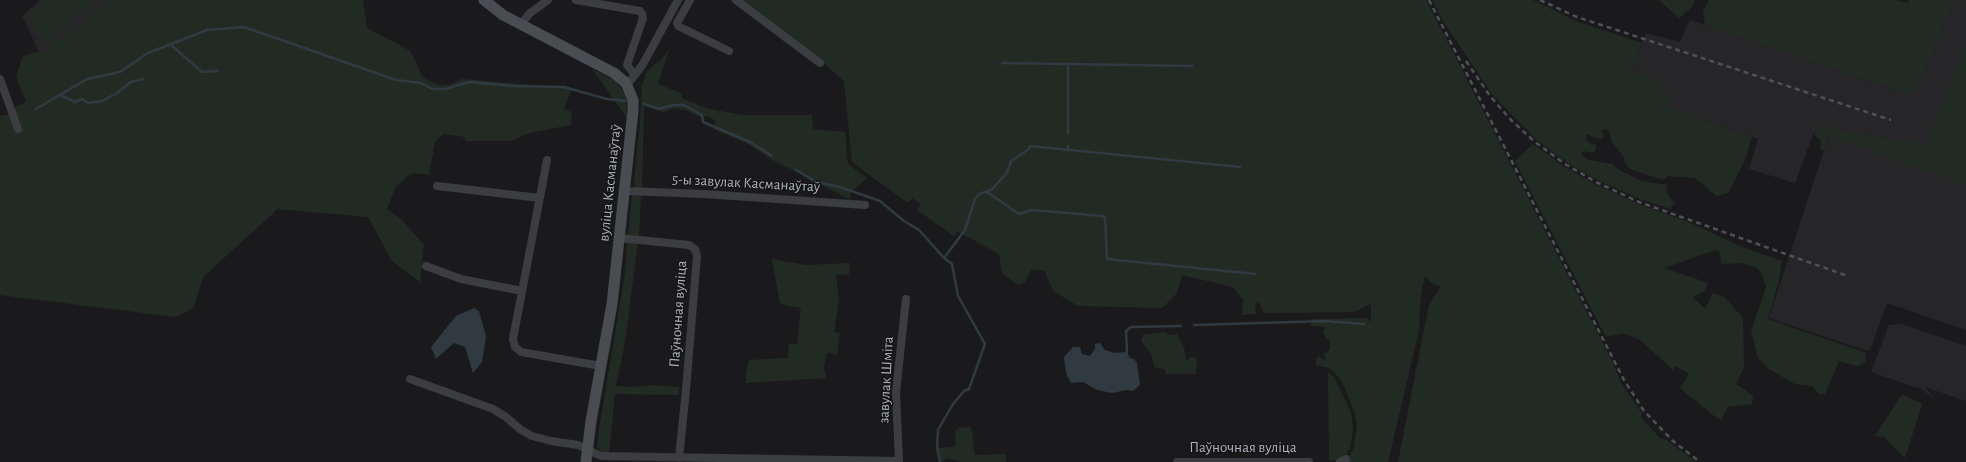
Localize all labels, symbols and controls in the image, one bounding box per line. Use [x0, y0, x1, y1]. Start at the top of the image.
street label: вуліца Касманаўтаў [595, 124, 625, 242]
street label: 5-ы завулак Касманаўтаў [672, 170, 820, 196]
street label: Паўночная вуліца [665, 260, 691, 368]
street label: завулак Шміта [875, 336, 897, 424]
street label: Паўночная вуліца [1189, 438, 1297, 456]

